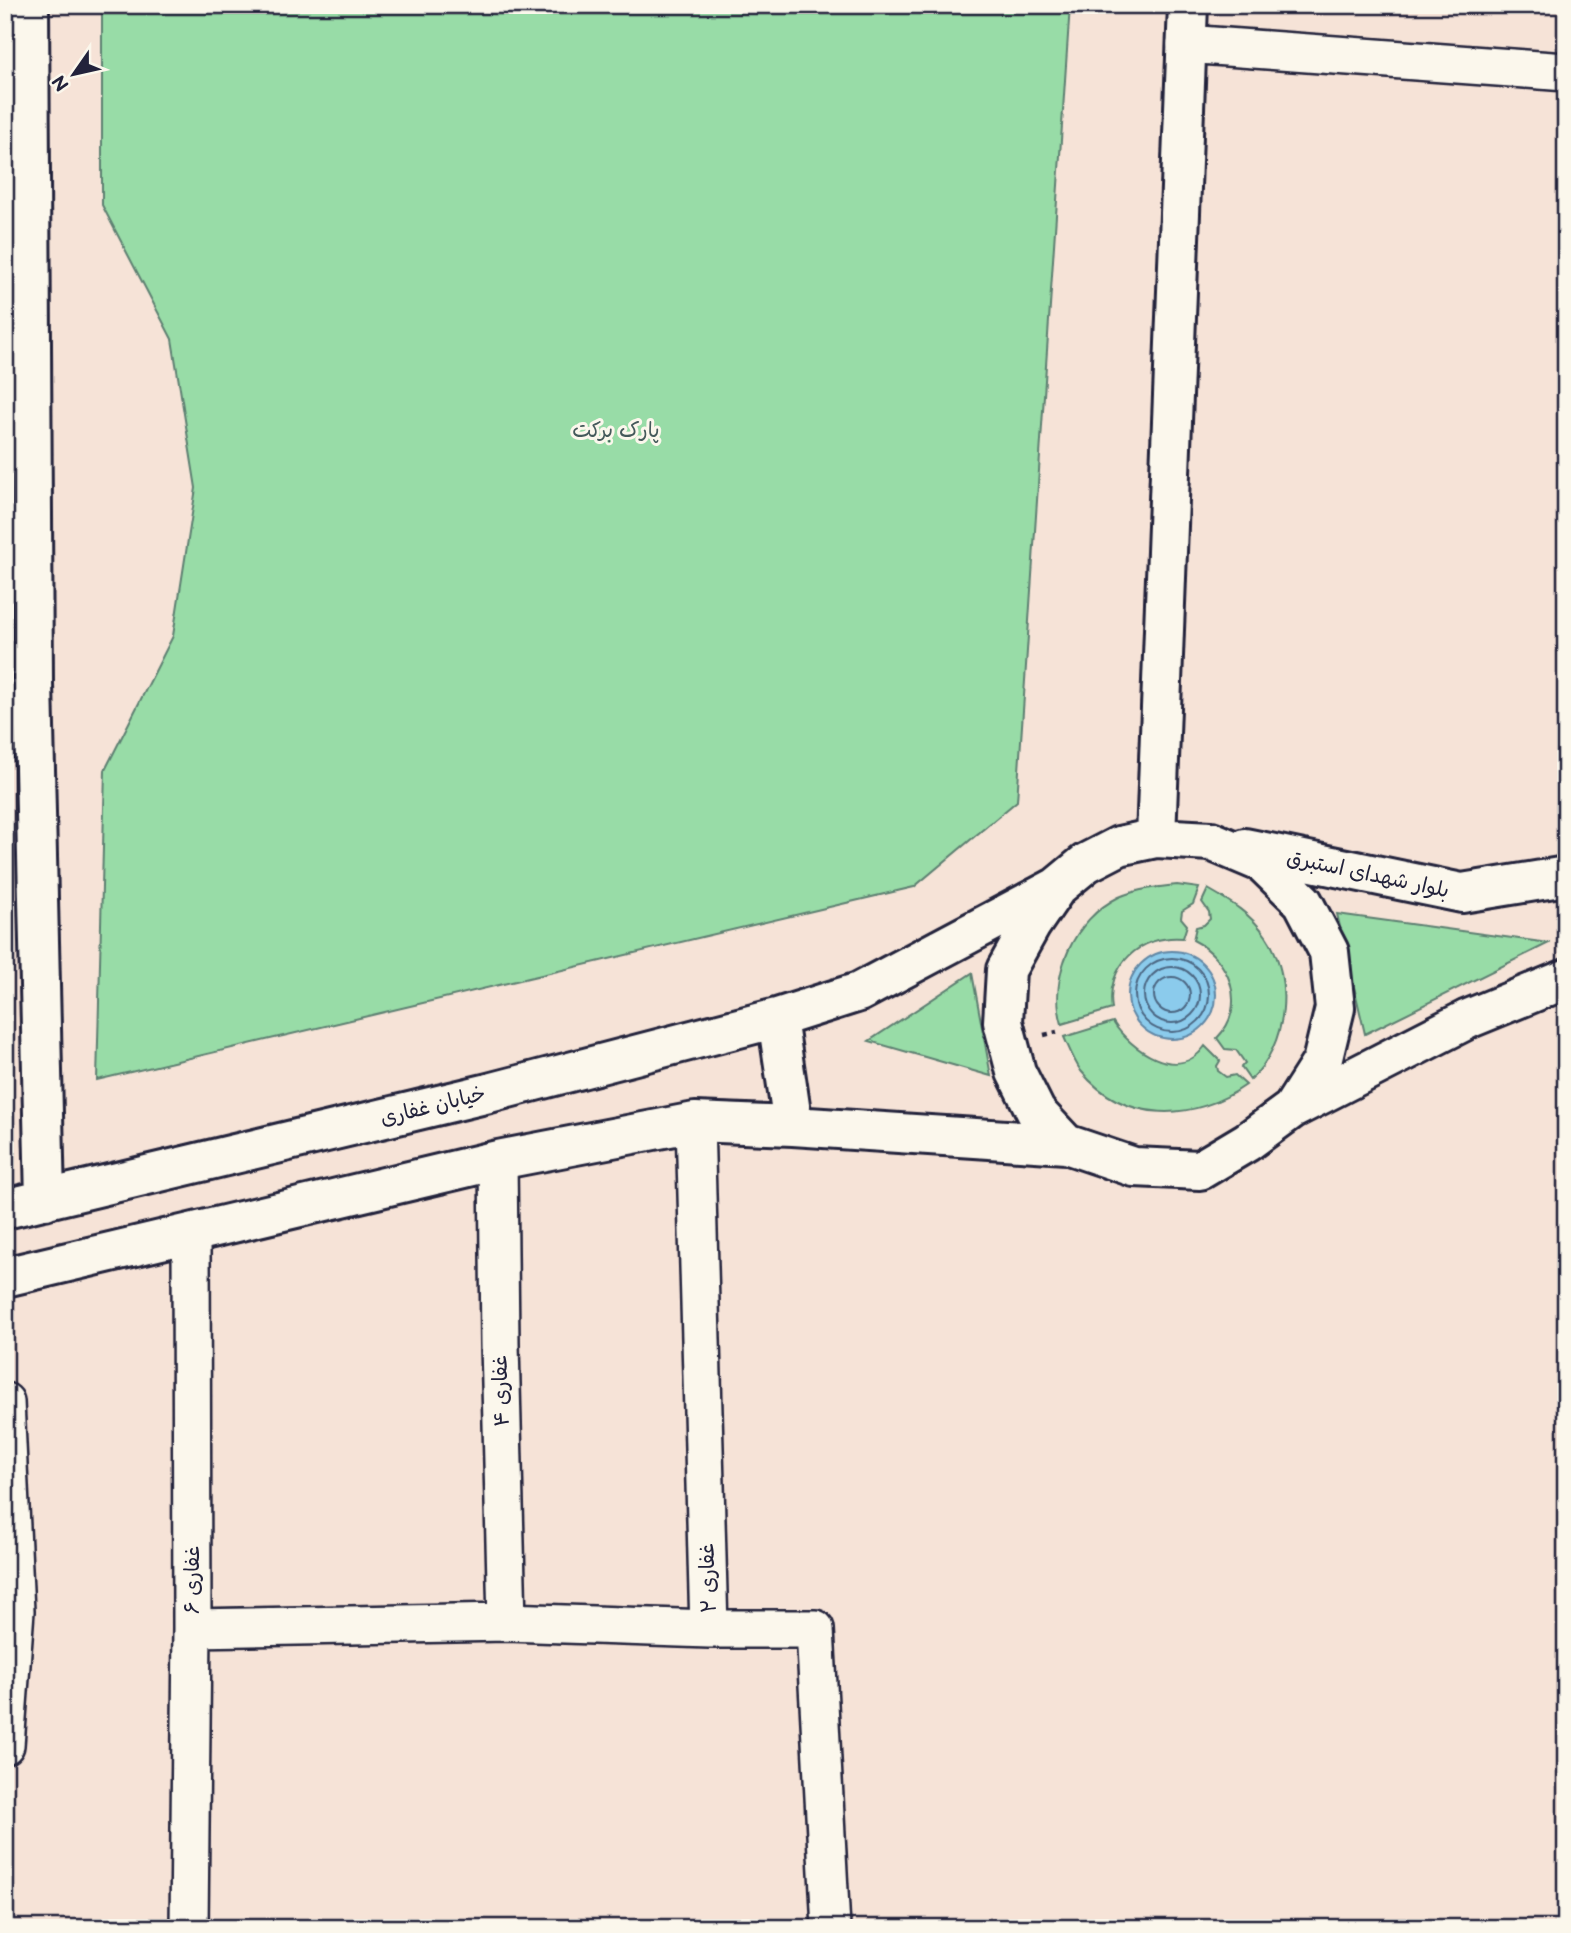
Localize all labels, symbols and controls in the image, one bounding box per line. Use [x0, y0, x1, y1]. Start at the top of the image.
north arrow [38, 38, 108, 108]
text: N [48, 70, 75, 95]
park label: پارک برکت [572, 418, 660, 443]
street label: بلوار شهدای استبرق [1285, 845, 1451, 903]
street label: خیابان غفاری [378, 1081, 488, 1131]
street label: غفاری ۴ [487, 1355, 515, 1427]
street label: غفاری ۲ [694, 1543, 722, 1613]
street label: غفاری ۶ [180, 1546, 205, 1614]

